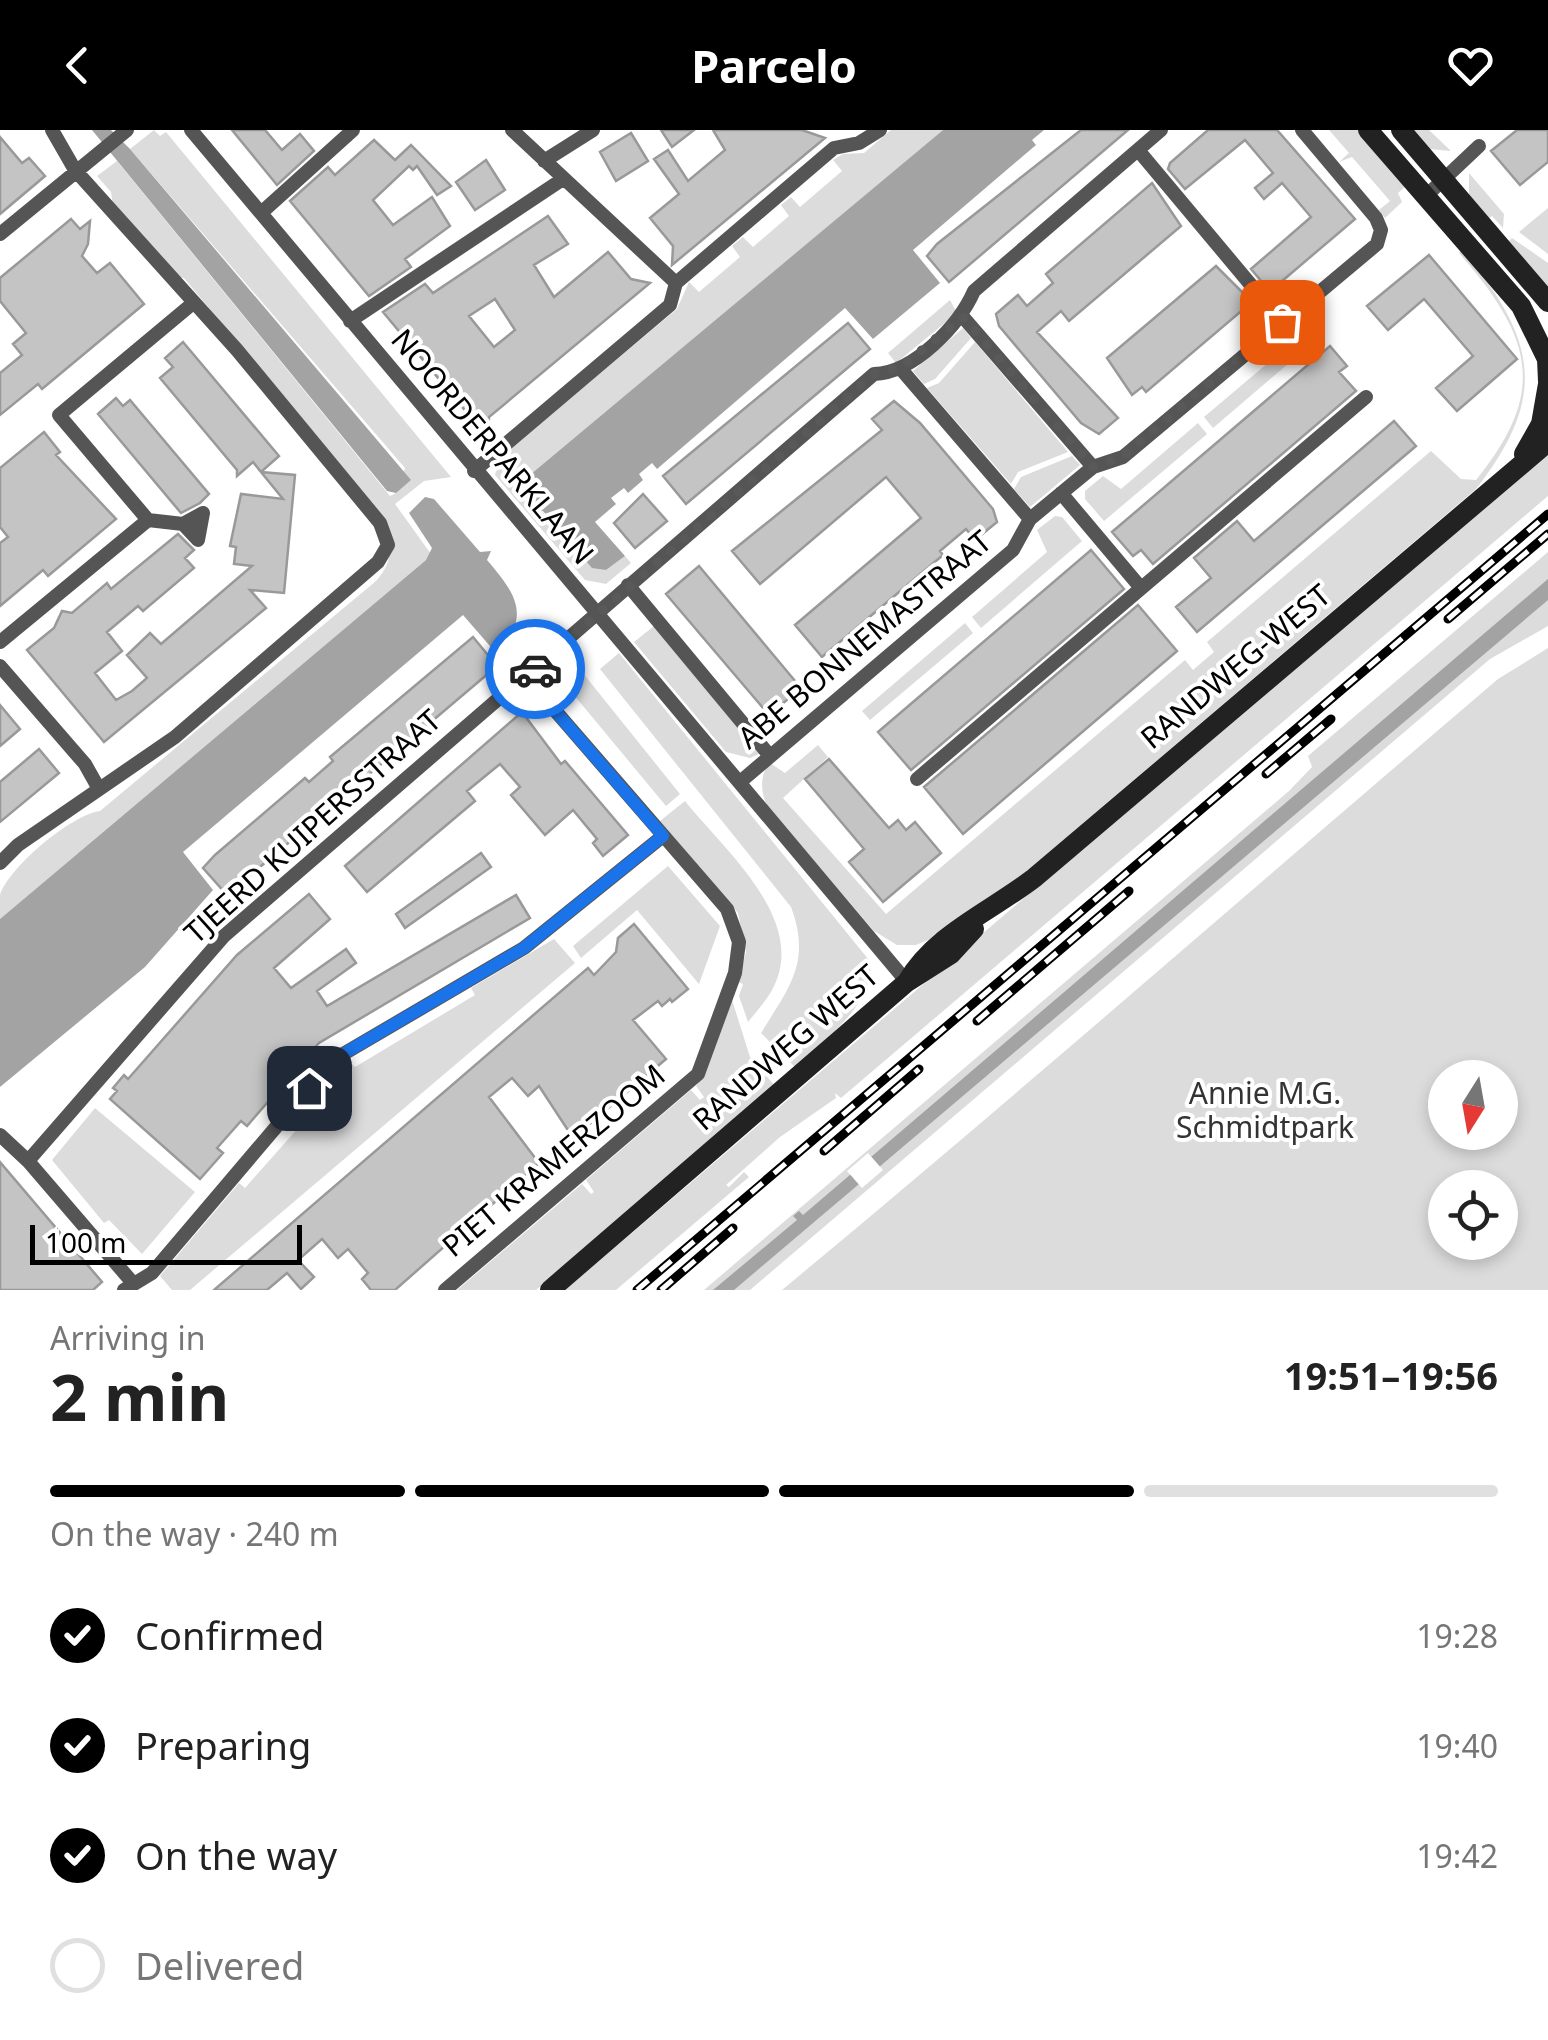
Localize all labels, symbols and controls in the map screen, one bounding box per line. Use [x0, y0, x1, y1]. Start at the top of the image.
text: Parcelo [691, 35, 857, 96]
icon: back [50, 38, 105, 93]
icon: heart [1443, 38, 1498, 93]
pin [1240, 280, 1325, 365]
icon: bag [1255, 295, 1310, 350]
street label: NOORDERPARKLAAN [382, 320, 604, 572]
street label: ABE BONNEMASTRAAT [728, 520, 1000, 757]
street label: RANDWEG-WEST [1131, 574, 1339, 757]
courier [485, 619, 585, 719]
icon: car [508, 642, 563, 697]
street label: TJEERD KUIPERSSTRAAT [175, 699, 449, 952]
street label: RANDWEG WEST [683, 954, 887, 1139]
pin [267, 1046, 352, 1131]
street label: PIET KRAMERZOOM [433, 1054, 673, 1265]
north arrow [1428, 1060, 1518, 1150]
map controls [1428, 1060, 1518, 1260]
icon: home [282, 1061, 337, 1116]
park label: Annie M.G. Schmidtpark [1176, 1072, 1354, 1147]
button: locate [1428, 1170, 1518, 1260]
scale bar [30, 1220, 302, 1264]
text: 100 m [45, 1223, 127, 1261]
text: Arriving in [50, 1316, 205, 1359]
text: 19:51–19:56 [1284, 1349, 1498, 1401]
text: 2 min [50, 1352, 229, 1440]
text: On the way · 240 m [50, 1512, 339, 1555]
icon: check [50, 1608, 105, 1663]
text: Confirmed [135, 1609, 324, 1661]
text: 19:28 [1416, 1614, 1498, 1657]
icon: check [50, 1718, 105, 1773]
text: Preparing [135, 1719, 311, 1771]
text: 19:40 [1416, 1724, 1498, 1767]
icon: check [50, 1828, 105, 1883]
text: On the way [135, 1829, 337, 1881]
text: 19:42 [1416, 1834, 1498, 1877]
text: Delivered [135, 1939, 304, 1991]

